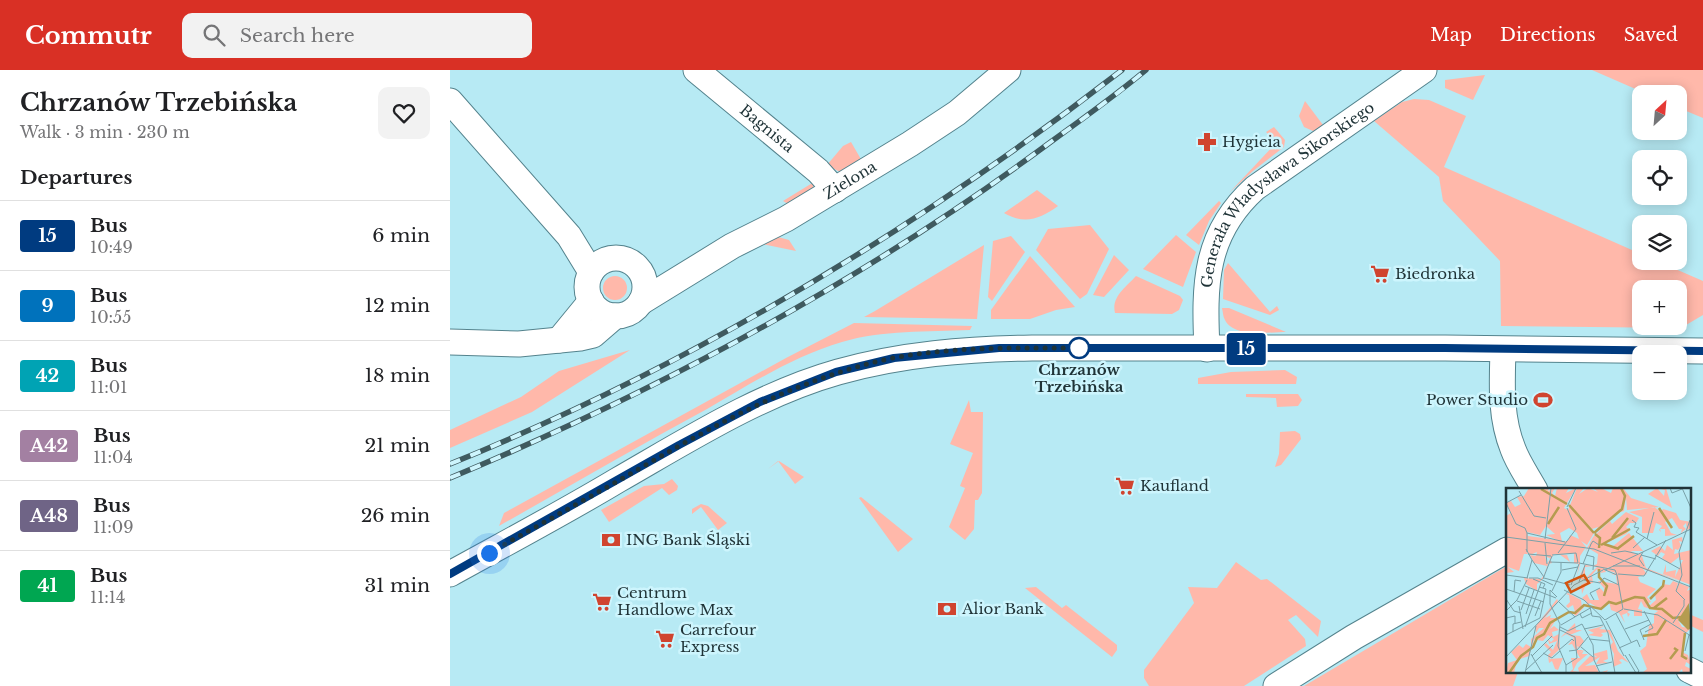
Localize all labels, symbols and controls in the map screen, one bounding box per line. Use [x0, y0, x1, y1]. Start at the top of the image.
search box [182, 13, 532, 58]
text: Commutr [25, 21, 152, 50]
icon: search [200, 21, 228, 49]
text: Search here [240, 24, 355, 47]
text: Map [1430, 24, 1472, 46]
text: Directions [1500, 24, 1596, 46]
text: Saved [1624, 24, 1678, 46]
north arrow [1632, 85, 1688, 140]
map controls [1632, 85, 1687, 400]
button: heart [378, 87, 430, 139]
text: Chrzanów Trzebińska [20, 88, 297, 117]
street label: Generała Władysława Sikorskiego [1197, 97, 1378, 289]
street label: Bagnista [736, 100, 799, 157]
text: Walk · 3 min · 230 m [20, 122, 190, 142]
pharmacy icon: Hygieia [1196, 131, 1218, 153]
place label: Hygieia [1222, 132, 1282, 151]
button: locate [1632, 150, 1687, 205]
street label: Zielona [820, 156, 880, 203]
text: Departures [20, 166, 132, 189]
text: Bus [90, 214, 127, 237]
button: layers [1632, 215, 1687, 270]
text: 6 min [372, 224, 430, 247]
text: 15 [38, 225, 57, 247]
text: 10:49 [90, 237, 133, 257]
supermarket icon: Biedronka [1369, 263, 1391, 285]
place label: Biedronka [1395, 264, 1476, 283]
button: + [1632, 280, 1687, 335]
text: Bus [90, 284, 127, 307]
text: 12 min [364, 294, 430, 317]
text: 9 [41, 295, 54, 317]
text: 10:55 [90, 307, 131, 327]
line badge: 15 [1224, 333, 1268, 365]
marker: Chrzanów Trzebińska [1068, 337, 1090, 359]
text: 15 [1237, 338, 1255, 360]
button: − [1632, 345, 1687, 400]
text: Bus [90, 354, 127, 377]
place label: Chrzanów Trzebińska [1035, 360, 1124, 396]
text: 18 min [365, 364, 430, 387]
text: 42 [36, 365, 59, 387]
text: 11:01 [90, 377, 127, 397]
sports icon: Power Studio [1532, 389, 1554, 411]
place label: Power Studio [1426, 390, 1528, 409]
text: Bus [93, 424, 131, 447]
text: 21 min [364, 434, 430, 457]
text: A42 [30, 435, 68, 457]
text: 11:04 [93, 447, 133, 467]
supermarket icon: Kaufland [1114, 475, 1136, 497]
place label: Kaufland [1140, 476, 1209, 495]
inset map [1506, 488, 1690, 674]
text: Bus [93, 494, 130, 517]
text: 26 min [361, 504, 430, 527]
text: A48 [30, 505, 68, 527]
text: 11:09 [93, 517, 134, 537]
bank icon: ING Bank Śląski [600, 529, 622, 551]
place label: ING Bank Śląski [626, 530, 750, 549]
your location [477, 541, 502, 566]
text: Bus [90, 564, 127, 587]
text: 31 min [364, 574, 430, 597]
text: 41 [38, 575, 57, 597]
place label: Centrum Handlowe Max [617, 583, 733, 619]
text: 11:14 [90, 587, 125, 607]
supermarket icon: Centrum Handlowe Max [591, 591, 613, 613]
bank icon: Alior Bank [936, 598, 958, 620]
place label: Alior Bank [961, 599, 1045, 618]
place label: Carrefour Express [680, 620, 757, 656]
supermarket icon: Carrefour Express [654, 628, 676, 650]

